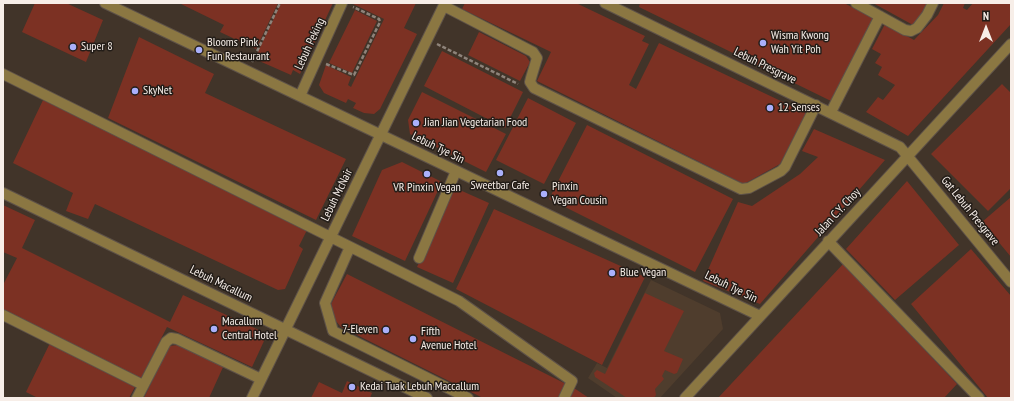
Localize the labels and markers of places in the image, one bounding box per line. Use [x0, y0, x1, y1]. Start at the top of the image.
place label: Wisma Kwong Wah Yit Poh [771, 29, 829, 57]
place label: Blooms Pink Fun Restaurant [207, 36, 269, 64]
marker: Wisma Kwong Wah Yit Poh [758, 38, 768, 48]
place label: Super 8 [81, 40, 113, 54]
marker: Super 8 [68, 42, 78, 52]
marker: Blooms Pink Fun Restaurant [194, 45, 204, 55]
place label: SkyNet [143, 84, 172, 98]
marker: SkyNet [130, 86, 140, 96]
place label: 12 Senses [778, 101, 820, 115]
marker: 12 Senses [765, 103, 775, 113]
place label: Jian Jian Vegetarian Food [424, 116, 527, 130]
marker: Jian Jian Vegetarian Food [411, 118, 421, 128]
marker: Sweetbar Cafe [495, 168, 505, 178]
marker: VR Pinxin Vegan [422, 169, 432, 179]
place label: Sweetbar Cafe [470, 179, 530, 193]
place label: Pinxin Vegan Cousin [552, 180, 607, 208]
place label: VR Pinxin Vegan [393, 181, 461, 195]
marker: Pinxin Vegan Cousin [539, 189, 549, 199]
place label: Blue Vegan [620, 266, 666, 280]
marker: Blue Vegan [607, 268, 617, 278]
place label: Macallum Central Hotel [222, 315, 277, 343]
place label: 7-Eleven [342, 323, 378, 337]
marker: Macallum Central Hotel [209, 324, 219, 334]
marker: 7-Eleven [381, 325, 391, 335]
place label: Fifth Avenue Hotel [421, 325, 476, 353]
marker: Fifth Avenue Hotel [408, 334, 418, 344]
place label: Kedai Tuak Lebuh Maccallum [360, 380, 479, 394]
marker: Kedai Tuak Lebuh Maccallum [347, 382, 357, 392]

